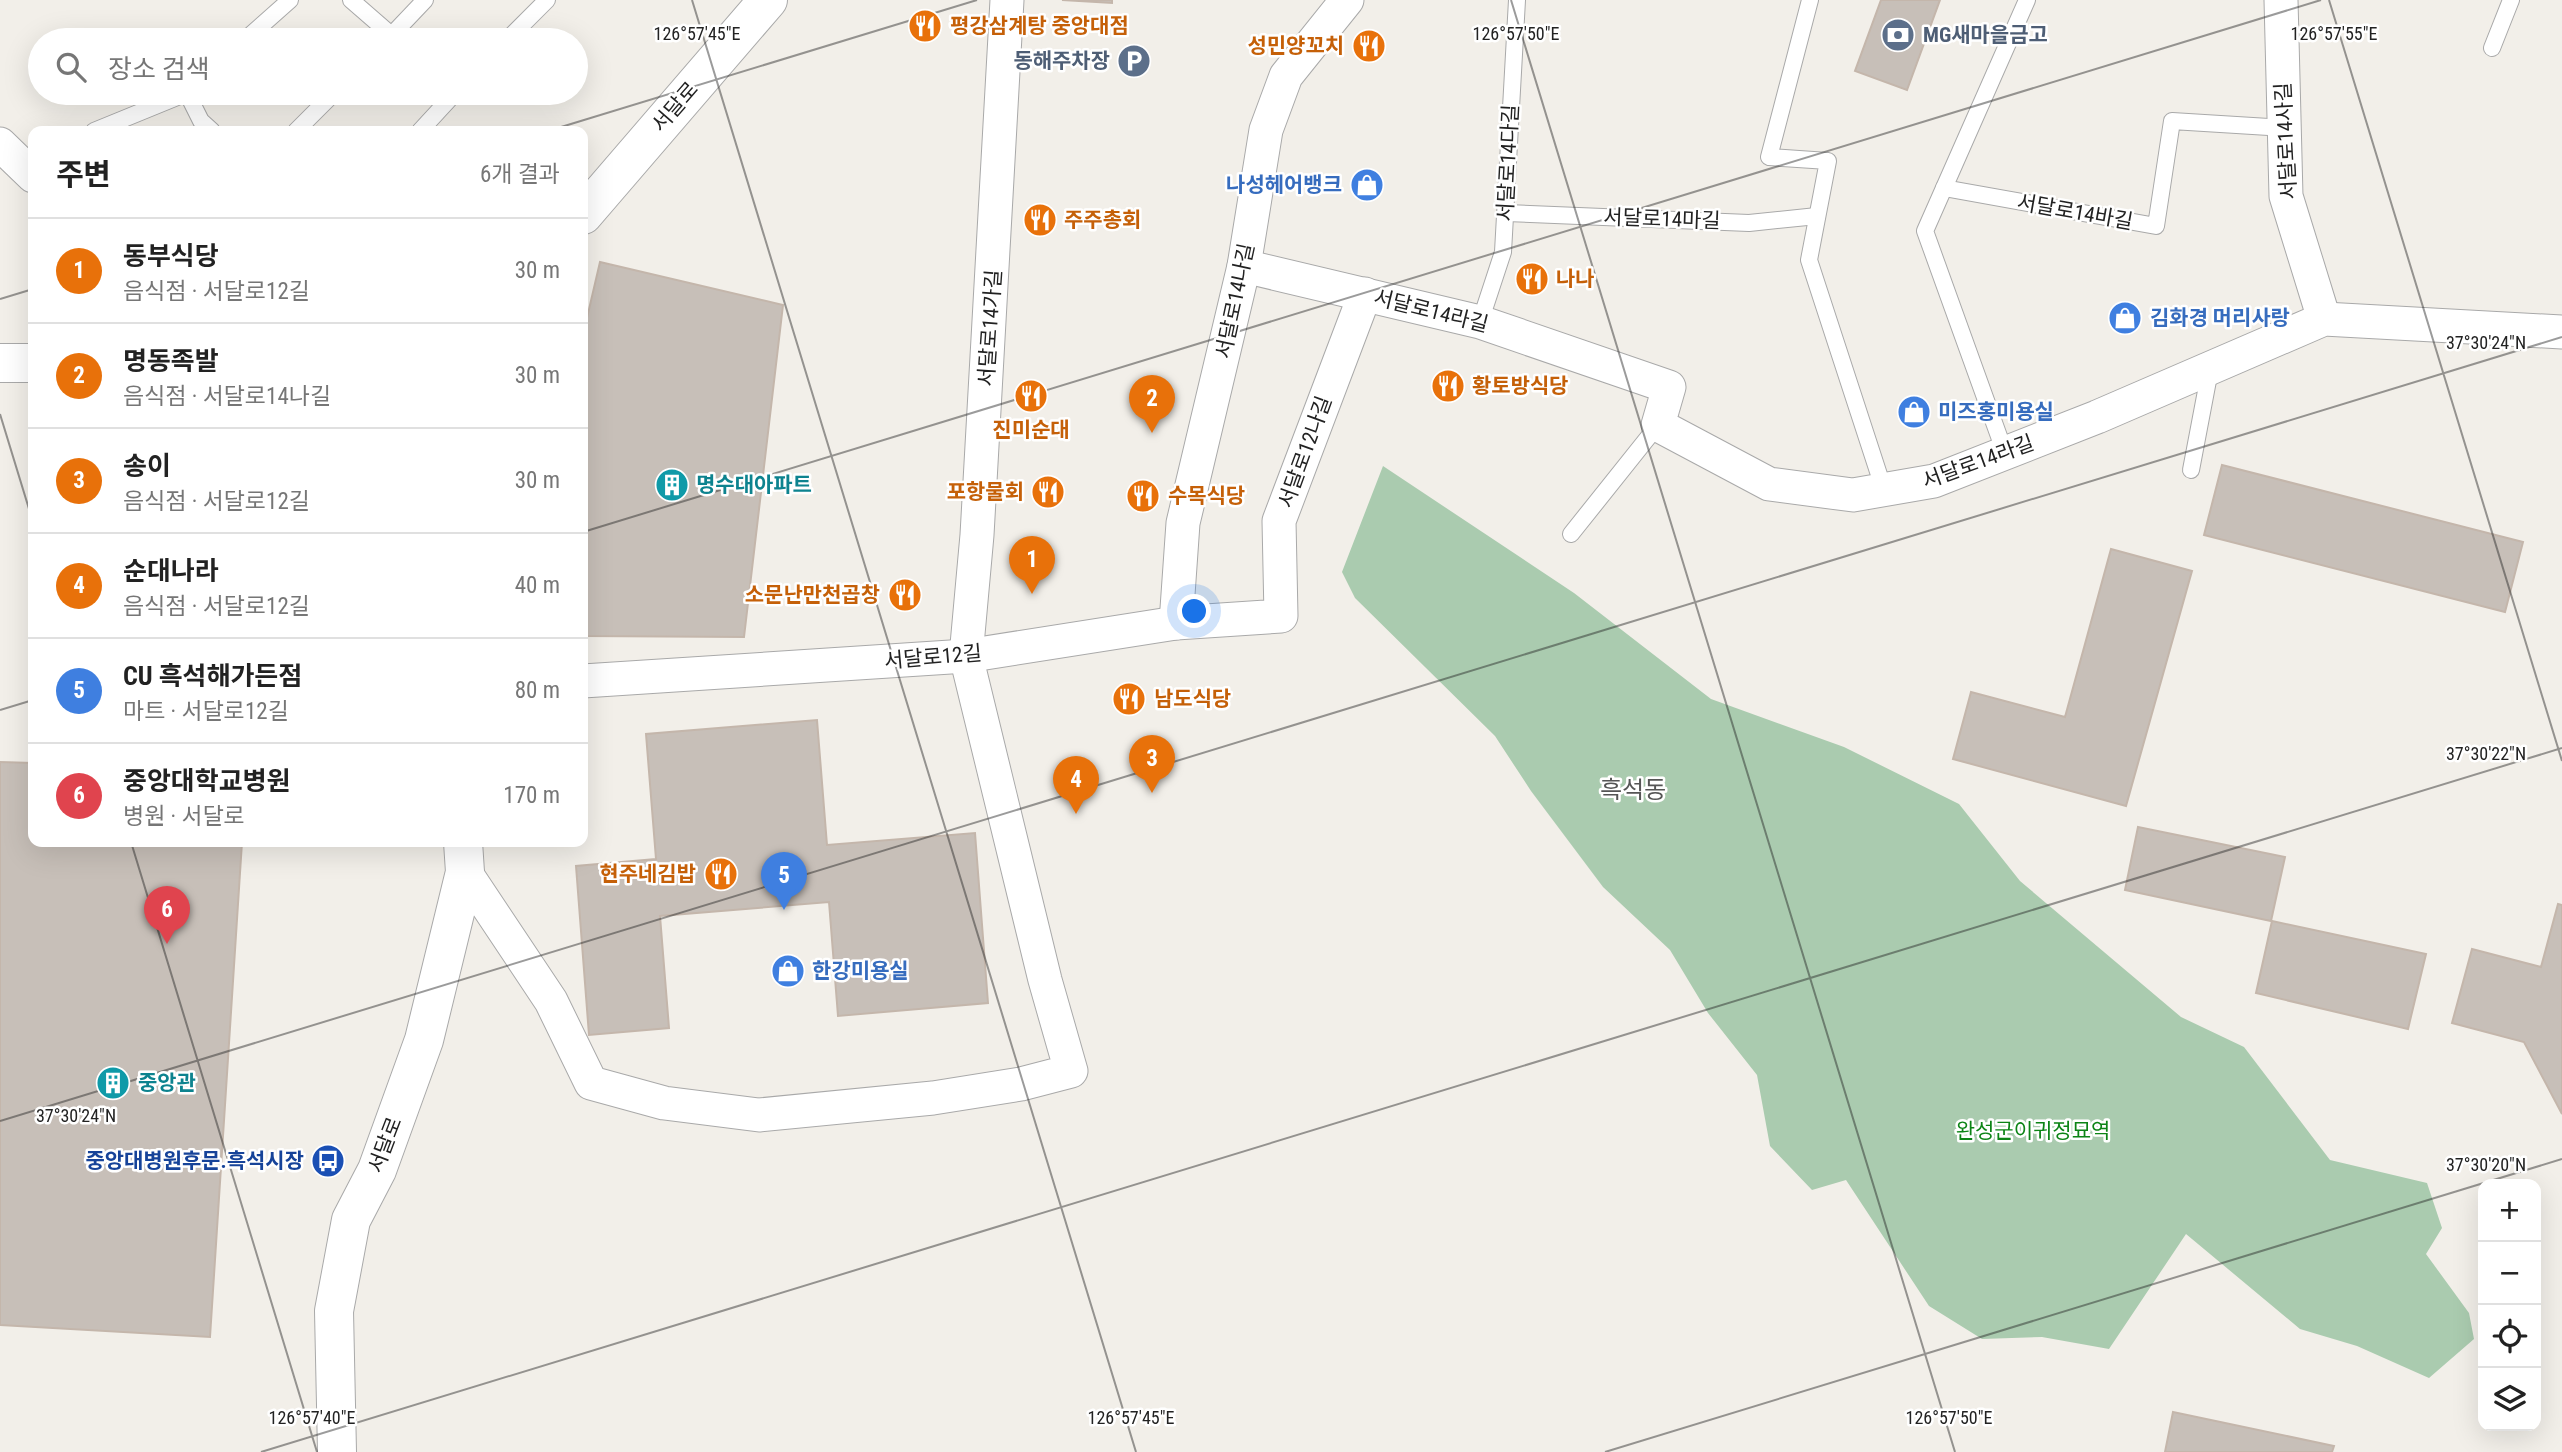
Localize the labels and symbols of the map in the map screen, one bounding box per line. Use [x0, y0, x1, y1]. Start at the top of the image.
restaurant icon: 평강삼계탕 중앙대점 [906, 7, 944, 45]
place label: 평강삼계탕 중앙대점 [950, 14, 1129, 38]
bank icon: MG새마을금고 [1879, 16, 1917, 54]
text: 126°57'45"E [654, 23, 740, 44]
text: 126°57'50"E [1473, 23, 1559, 44]
place label: MG새마을금고 [1923, 23, 2048, 47]
text: 126°57'55"E [2291, 23, 2377, 44]
restaurant icon: 성민양꼬치 [1350, 27, 1388, 65]
place label: 성민양꼬치 [1247, 34, 1344, 58]
parking icon: 동해주차장 [1115, 42, 1153, 80]
place label: 동해주차장 [1013, 49, 1110, 73]
street label: 서달로 [647, 77, 703, 137]
street label: 서달로14사길 [2271, 82, 2301, 200]
street label: 서달로14다길 [1493, 104, 1523, 222]
shop icon: 나성헤어뱅크 [1348, 166, 1386, 204]
place label: 나성헤어뱅크 [1226, 173, 1342, 197]
street label: 서달로14바길 [2015, 190, 2135, 234]
restaurant icon: 주주총회 [1021, 201, 1059, 239]
street label: 서달로14마길 [1603, 205, 1721, 233]
place label: 주주총회 [1064, 208, 1141, 232]
street label: 서달로14나길 [1211, 241, 1259, 361]
restaurant icon: 나나 [1513, 260, 1551, 298]
place label: 나나 [1556, 267, 1595, 291]
street label: 서달로14가길 [974, 269, 1006, 387]
street label: 서달로14라길 [1371, 285, 1491, 337]
shop icon: 김화경 머리사랑 [2106, 299, 2144, 337]
place label: 김화경 머리사랑 [2150, 306, 2290, 330]
text: 37°30'24"N [2446, 332, 2526, 353]
restaurant icon: 황토방식당 [1429, 367, 1467, 405]
place label: 황토방식당 [1472, 374, 1569, 398]
pin: 2 [1129, 375, 1175, 433]
restaurant icon: 진미순대 [1012, 377, 1050, 415]
street label: 서달로12나길 [1274, 393, 1336, 511]
shop icon: 미즈홍미용실 [1895, 393, 1933, 431]
place label: 미즈홍미용실 [1938, 400, 2054, 424]
place label: 진미순대 [992, 418, 1070, 442]
street label: 서달로14라길 [1919, 431, 2037, 493]
building icon: 명수대아파트 [653, 466, 691, 504]
place label: 명수대아파트 [696, 473, 812, 497]
restaurant icon: 포항물회 [1029, 473, 1067, 511]
restaurant icon: 수목식당 [1124, 477, 1162, 515]
place label: 포항물회 [947, 480, 1024, 504]
place label: 수목식당 [1168, 484, 1245, 508]
pin: 1 [1009, 536, 1055, 594]
restaurant icon: 소문난만천곱창 [886, 576, 924, 614]
place label: 소문난만천곱창 [745, 583, 880, 607]
your location [1177, 594, 1211, 628]
street label: 서달로12길 [883, 641, 983, 673]
restaurant icon: 남도식당 [1110, 680, 1148, 718]
place label: 남도식당 [1154, 687, 1231, 711]
pin: 3 [1129, 735, 1175, 793]
text: 37°30'22"N [2446, 743, 2526, 764]
pin: 4 [1053, 756, 1099, 814]
district label: 흑석동 [1600, 776, 1666, 804]
pin: 5 [761, 852, 807, 910]
restaurant icon: 현주네김밥 [702, 855, 740, 893]
place label: 현주네김밥 [599, 862, 696, 886]
pin: 6 [144, 886, 190, 944]
shop icon: 한강미용실 [769, 952, 807, 990]
place label: 한강미용실 [812, 959, 909, 983]
building icon: 중앙관 [94, 1064, 132, 1102]
place label: 중앙관 [138, 1071, 196, 1095]
text: 37°30'24"N [36, 1105, 116, 1126]
street label: 서달로 [363, 1114, 407, 1176]
park label: 완성군이귀정묘역 [1956, 1119, 2110, 1143]
bus stop icon: 중앙대병원후문.흑석시장 [309, 1142, 347, 1180]
place label: 중앙대병원후문.흑석시장 [85, 1149, 304, 1173]
text: 37°30'20"N [2446, 1154, 2526, 1175]
text: 126°57'40"E [269, 1407, 355, 1428]
text: 126°57'45"E [1088, 1407, 1174, 1428]
text: 126°57'50"E [1906, 1407, 1992, 1428]

